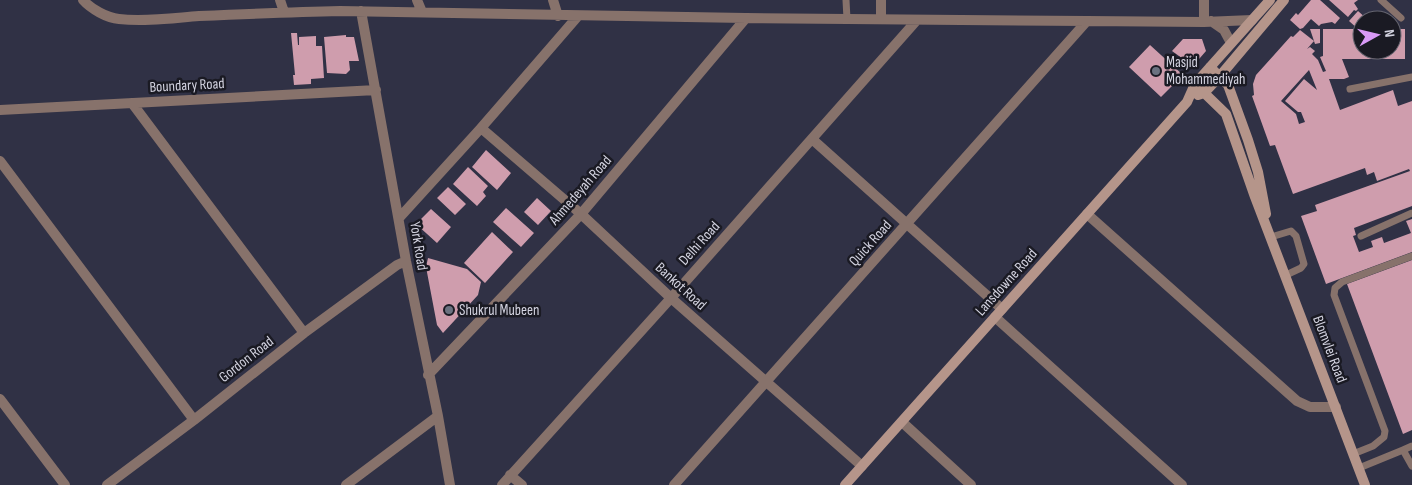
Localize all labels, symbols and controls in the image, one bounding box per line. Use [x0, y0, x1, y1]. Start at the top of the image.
north arrow [1352, 10, 1402, 60]
text: N [1380, 28, 1398, 38]
place label: Masjid Mohammediyah [1166, 53, 1245, 89]
marker: Masjid Mohammediyah [1150, 65, 1162, 77]
street label: Boundary Road [149, 74, 225, 97]
street label: Ahmedeyah Road [544, 152, 616, 230]
street label: Quick Road [845, 216, 896, 270]
street label: Delhi Road [675, 217, 724, 269]
street label: York Road [405, 220, 432, 272]
street label: Lansdowne Road [971, 245, 1041, 320]
street label: Bankot Road [651, 258, 710, 314]
place label: Shukrul Mubeen [459, 301, 539, 320]
marker: Shukrul Mubeen [443, 304, 455, 316]
street label: Blomvlei Road [1308, 313, 1351, 385]
street label: Gordon Road [215, 332, 277, 387]

